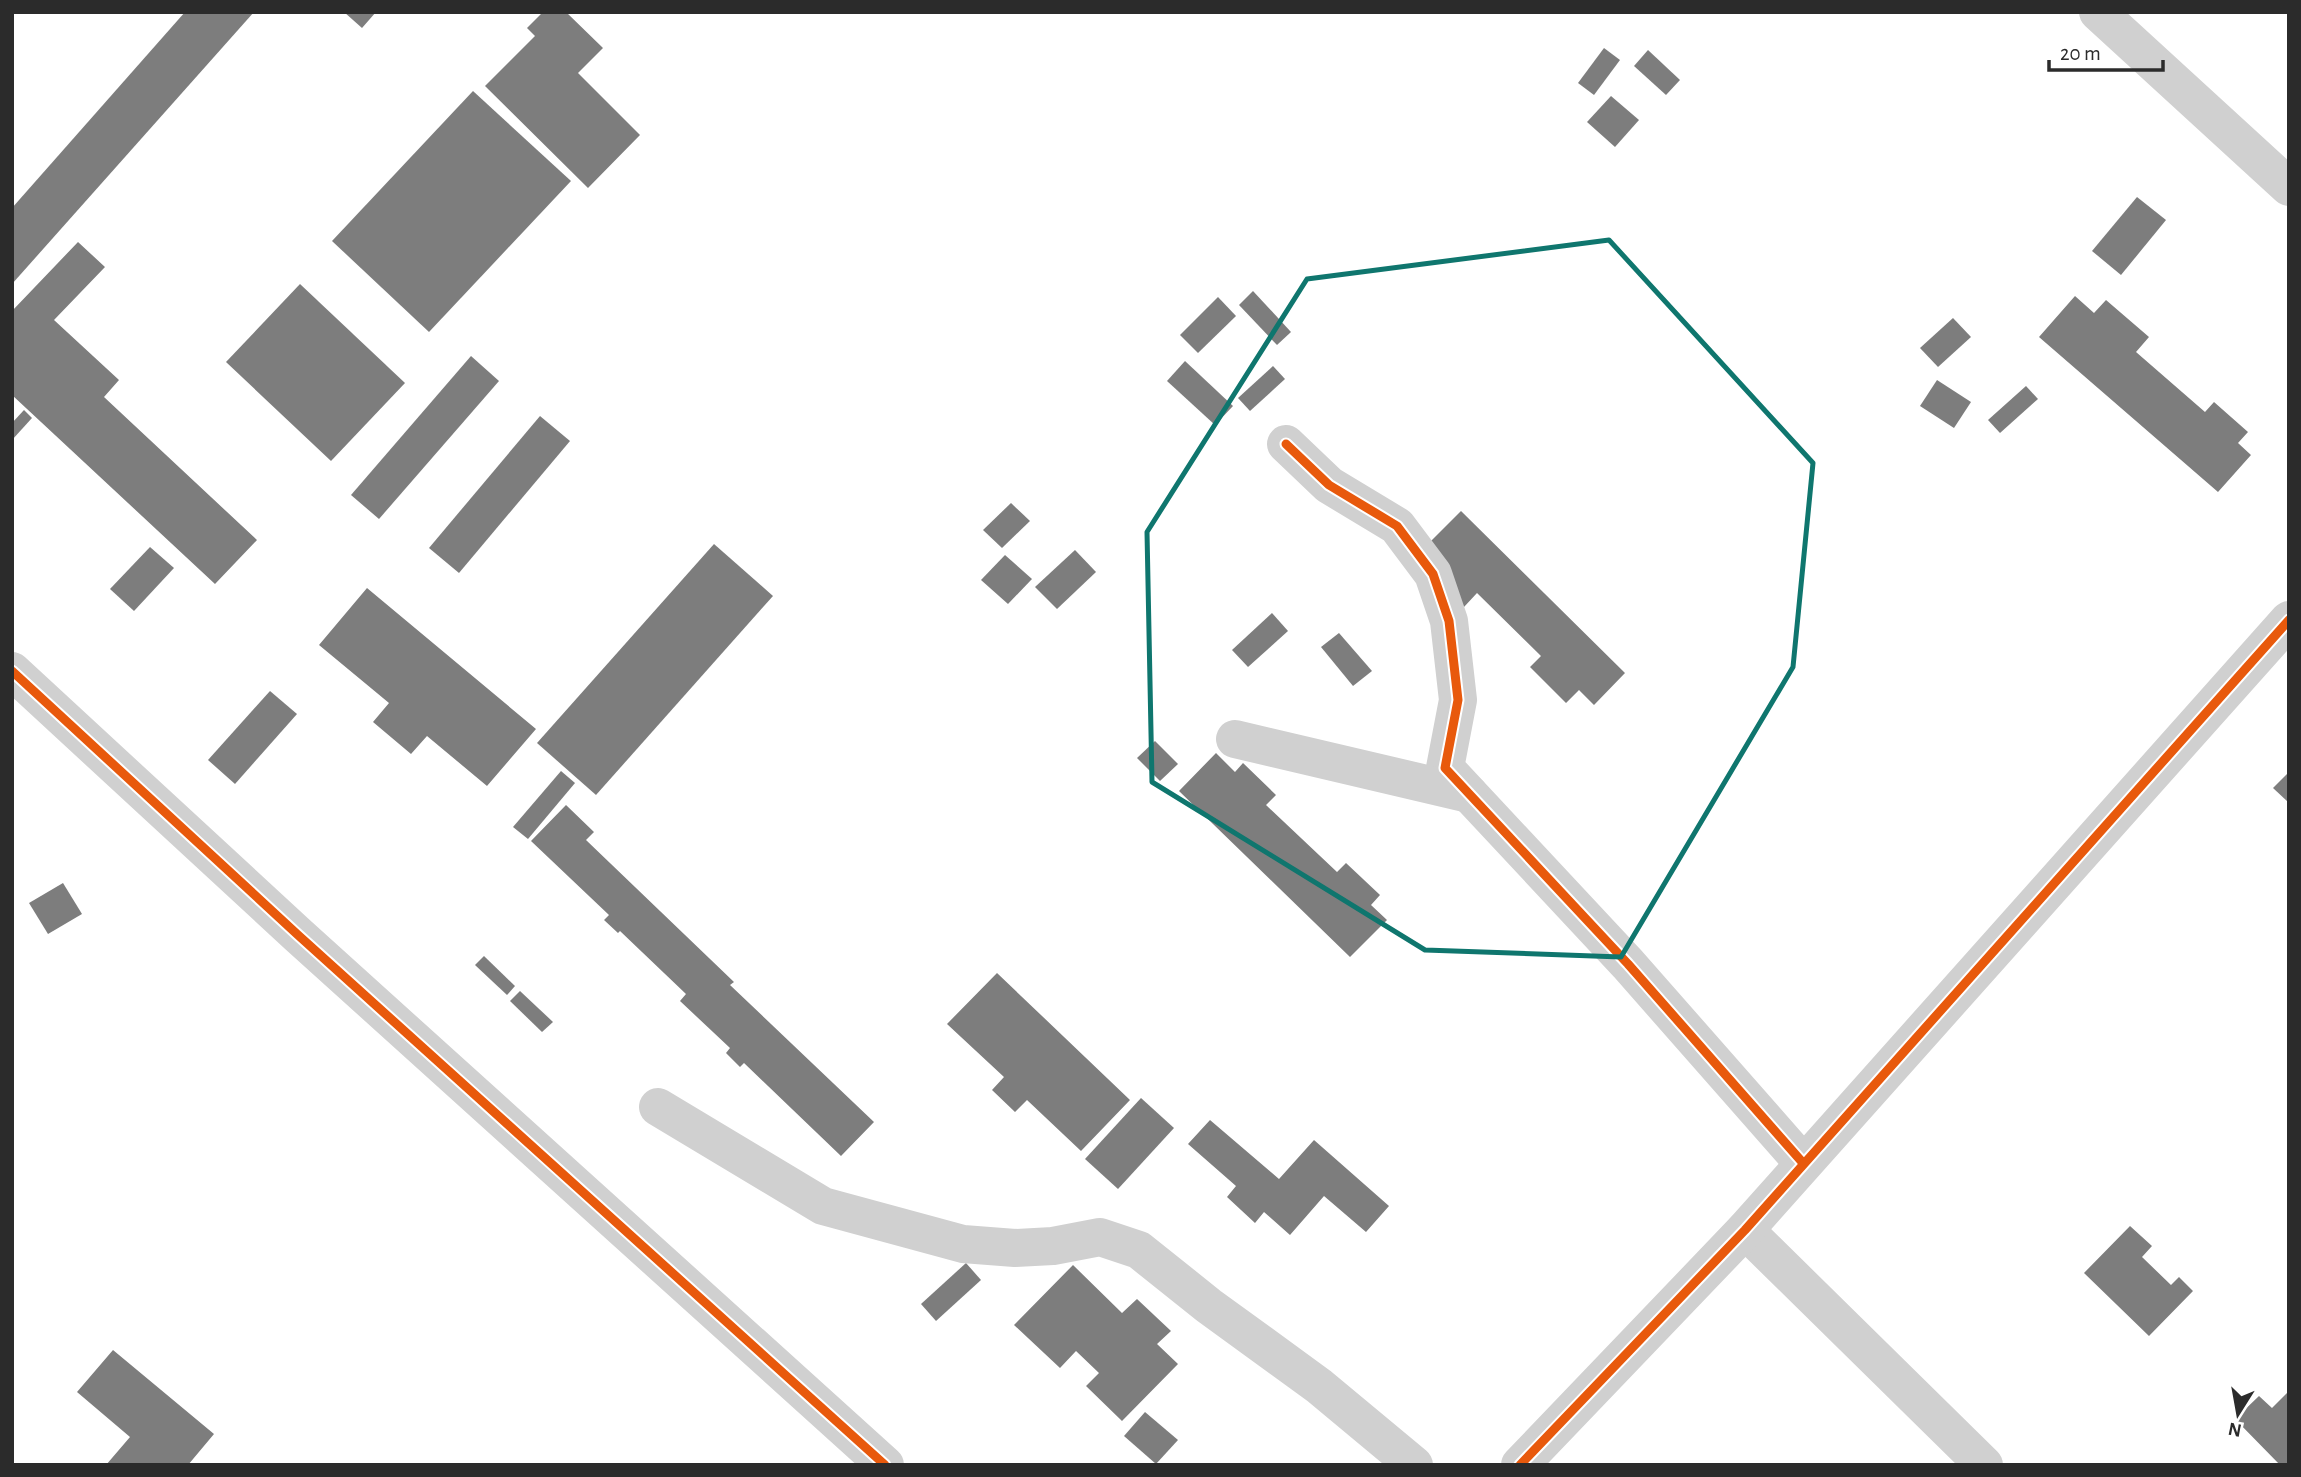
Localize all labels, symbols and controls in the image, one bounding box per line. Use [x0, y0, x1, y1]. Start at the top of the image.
scale bar [2049, 28, 2163, 72]
text: 20 m [2060, 43, 2101, 64]
north arrow [2203, 1379, 2273, 1449]
text: N [2227, 1419, 2243, 1440]

